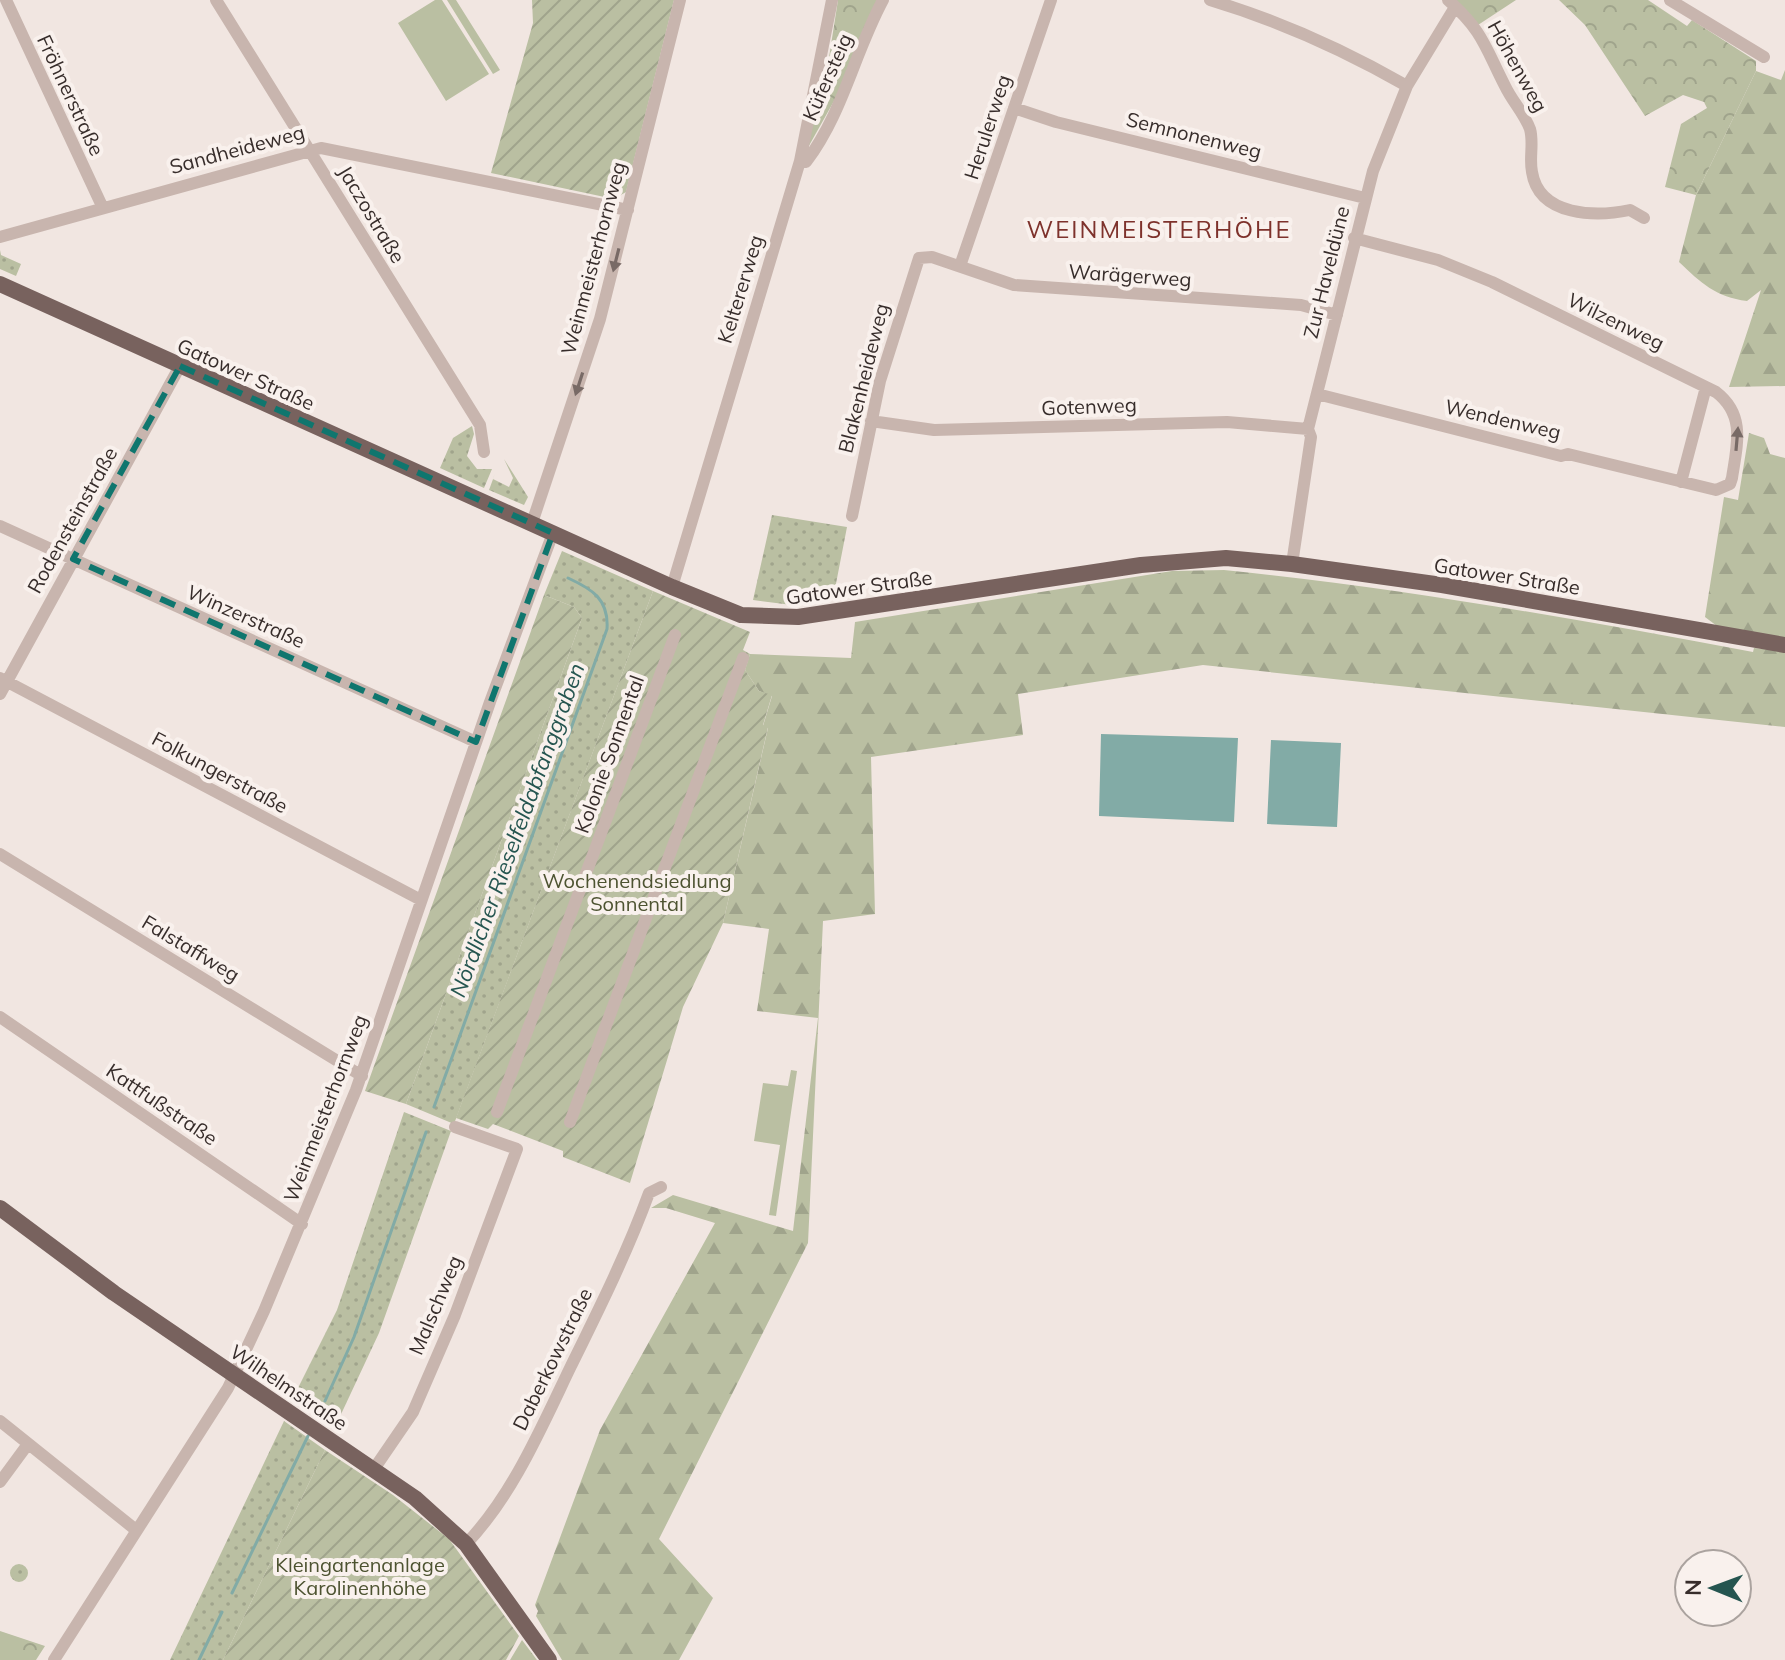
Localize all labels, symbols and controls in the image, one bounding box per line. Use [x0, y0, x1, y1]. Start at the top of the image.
street label: Höhenweg [1483, 16, 1553, 116]
street label: Küfersteig [797, 29, 857, 125]
street label: Fröhnerstraße [32, 31, 110, 159]
street label: Herulerweg [958, 71, 1016, 183]
street label: Semnonenweg [1124, 106, 1264, 164]
street label: Sandheideweg [167, 119, 307, 179]
street label: Weinmeisterhornweg [555, 159, 631, 357]
street label: Jaczostraße [333, 161, 411, 267]
street label: Zur Haveldüne [1298, 203, 1354, 341]
district label: WEINMEISTERHÖHE [1026, 214, 1292, 244]
street label: Keltererweg [712, 232, 768, 346]
one-way arrow [609, 248, 621, 273]
street label: Warägerweg [1068, 258, 1192, 292]
street label: Wilzenweg [1564, 287, 1668, 355]
street label: Blakenheideweg [832, 301, 894, 455]
street label: Gatower Straße [174, 333, 318, 415]
one-way arrow [572, 372, 585, 396]
street label: Gotenweg [1041, 392, 1137, 420]
street label: Wendenweg [1443, 394, 1563, 444]
one-way arrow [1731, 426, 1744, 451]
street label: Rodensteinstraße [21, 443, 123, 597]
street label: Gatower Straße [1432, 552, 1582, 600]
street label: Gatower Straße [784, 564, 934, 610]
street label: Winzerstraße [183, 579, 309, 653]
water label: Nördlicher Rieselfeldabfanggraben [443, 659, 591, 1001]
street label: Kolonie Sonnental [569, 672, 649, 836]
street label: Folkungerstraße [148, 726, 292, 818]
park label: Wochenendsiedlung Sonnental [543, 868, 731, 916]
street label: Falstaffweg [138, 909, 244, 987]
street label: Weinmeisterhornweg [278, 1011, 372, 1205]
street label: Kattfußstraße [102, 1058, 222, 1150]
street label: Malschweg [403, 1252, 467, 1358]
street label: Daberkowstraße [507, 1284, 597, 1434]
street label: Wilhelmstraße [226, 1339, 352, 1435]
north arrow [1673, 1548, 1753, 1628]
park label: Kleingartenanlage Karolinenhöhe [275, 1552, 445, 1600]
text: N [1679, 1579, 1707, 1596]

